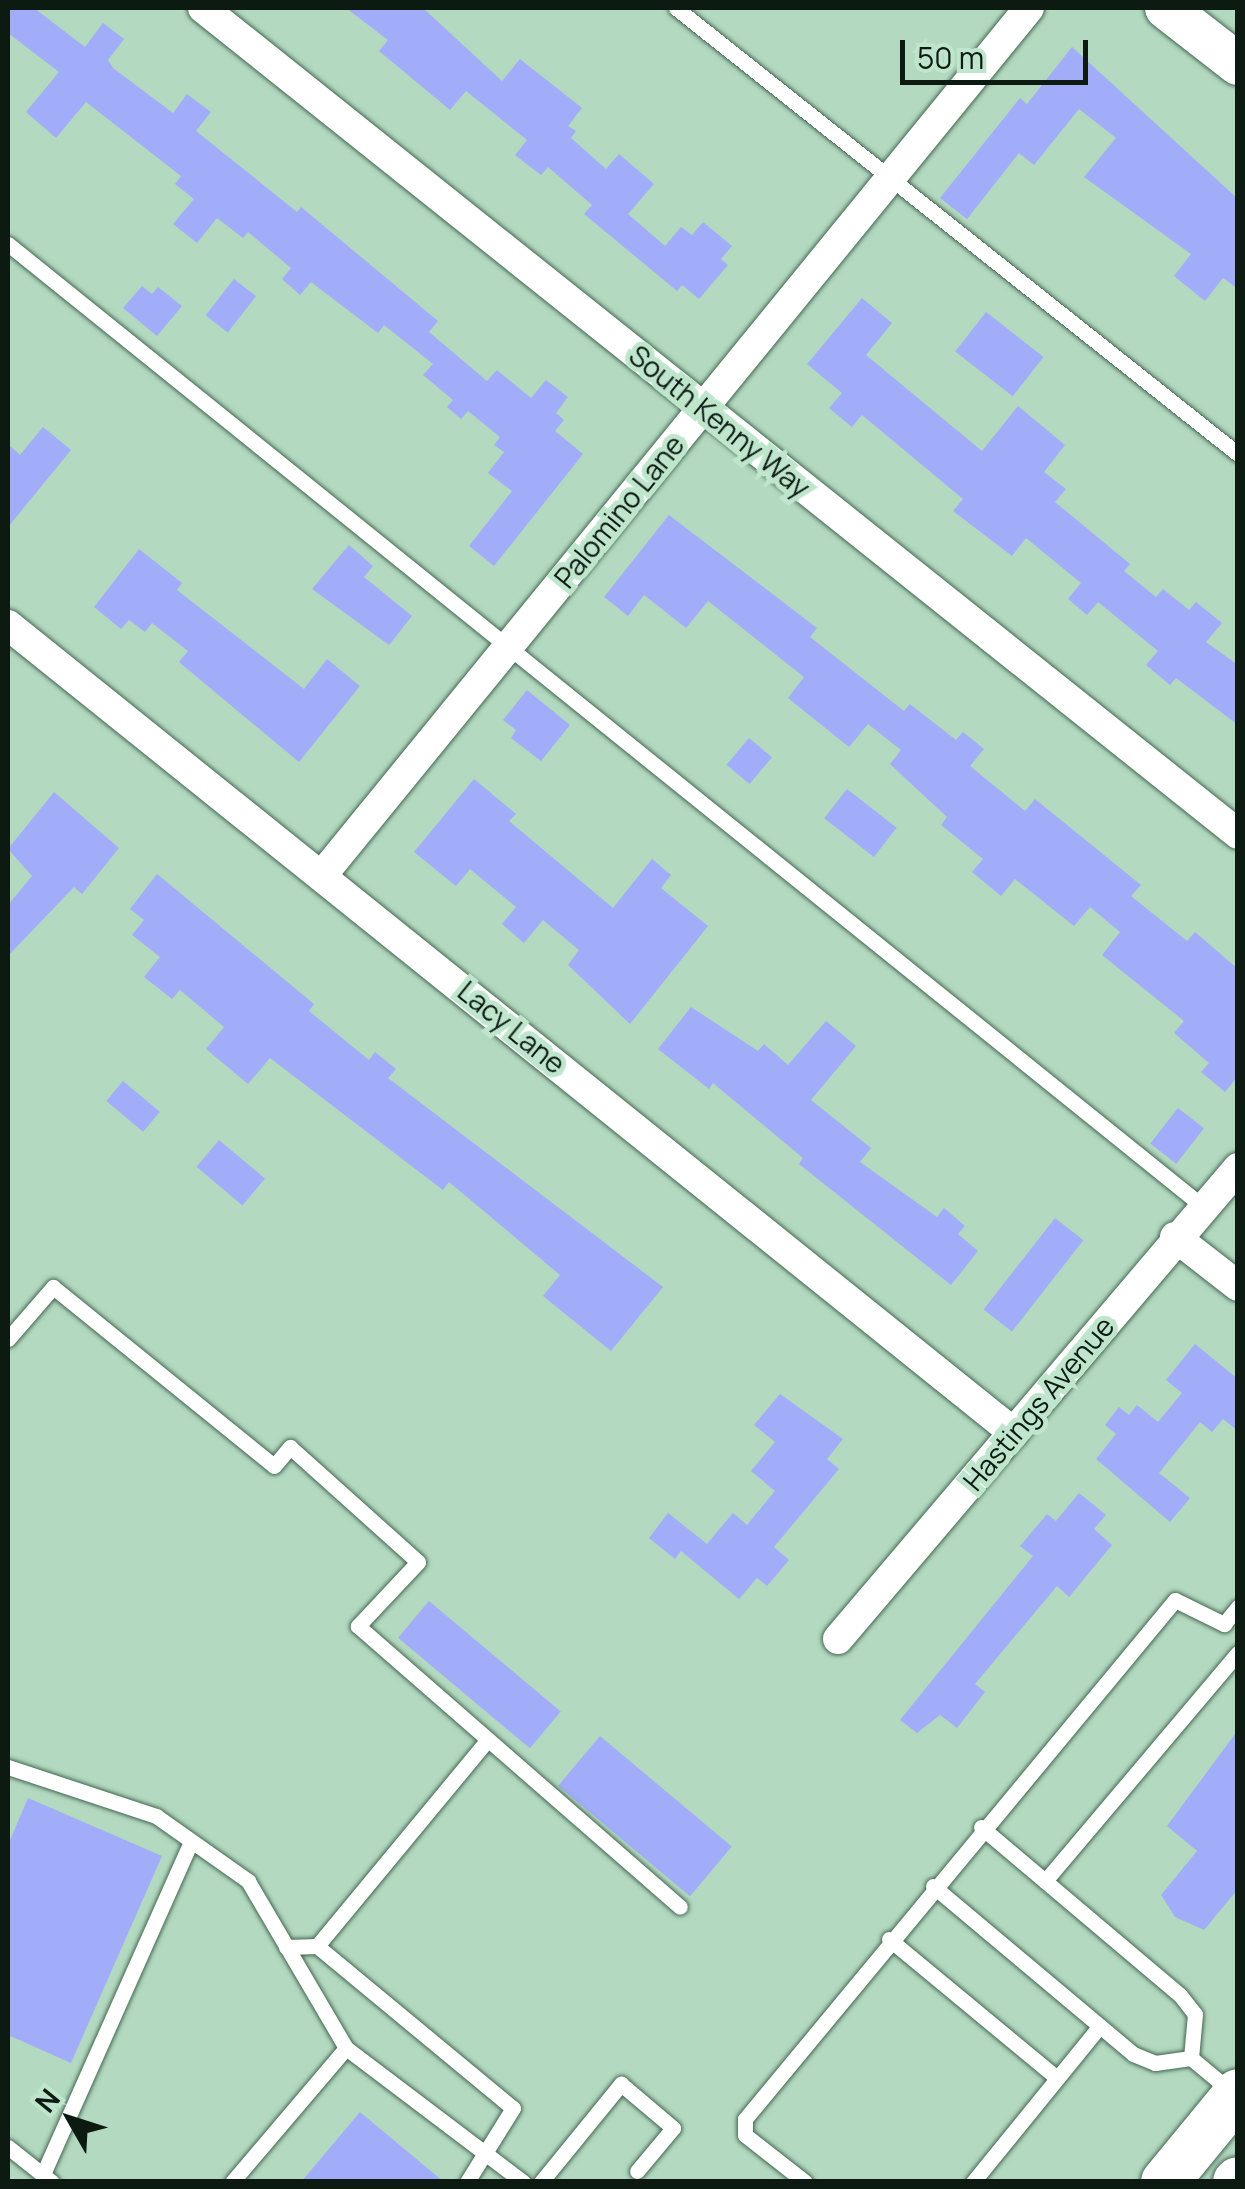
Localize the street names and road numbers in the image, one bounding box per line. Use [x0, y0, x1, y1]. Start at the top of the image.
street label: South Kenny Way [623, 338, 817, 504]
street label: Palomino Lane [547, 428, 691, 594]
street label: Lacy Lane [452, 974, 572, 1080]
street label: Hastings Avenue [956, 1309, 1120, 1497]

